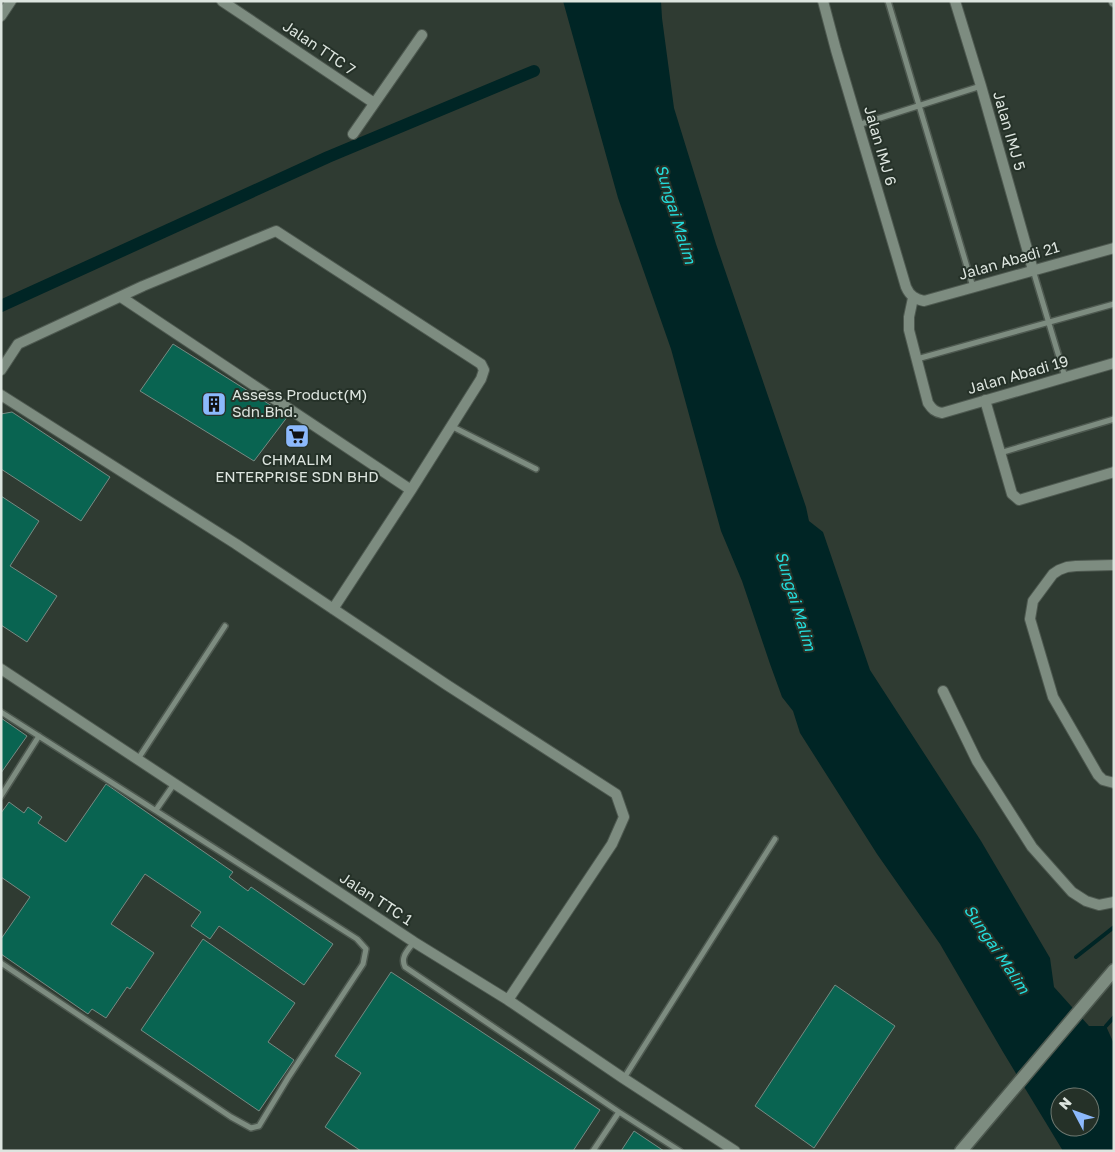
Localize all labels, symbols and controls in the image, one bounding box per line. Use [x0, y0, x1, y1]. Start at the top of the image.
street label: Jalan TTC 7 [280, 16, 359, 78]
street label: Jalan IMJ 5 [990, 89, 1030, 172]
street label: Jalan IMJ 6 [861, 104, 901, 188]
water label: Sungai Malim [651, 162, 701, 267]
street label: Jalan Abadi 21 [956, 237, 1061, 283]
street label: Jalan Abadi 19 [965, 351, 1070, 397]
place label: Assess Product(M) Sdn.Bhd. [232, 385, 368, 420]
building icon: Assess Product(M) Sdn.Bhd. [201, 391, 227, 417]
supermarket icon: CHMALIM ENTERPRISE SDN BHD [284, 423, 310, 449]
place label: CHMALIM ENTERPRISE SDN BHD [215, 450, 379, 485]
water label: Sungai Malim [771, 549, 821, 654]
street label: Jalan TTC 1 [337, 868, 416, 928]
water label: Sungai Malim [960, 901, 1035, 998]
north arrow [1050, 1087, 1100, 1137]
text: N [1055, 1094, 1075, 1113]

